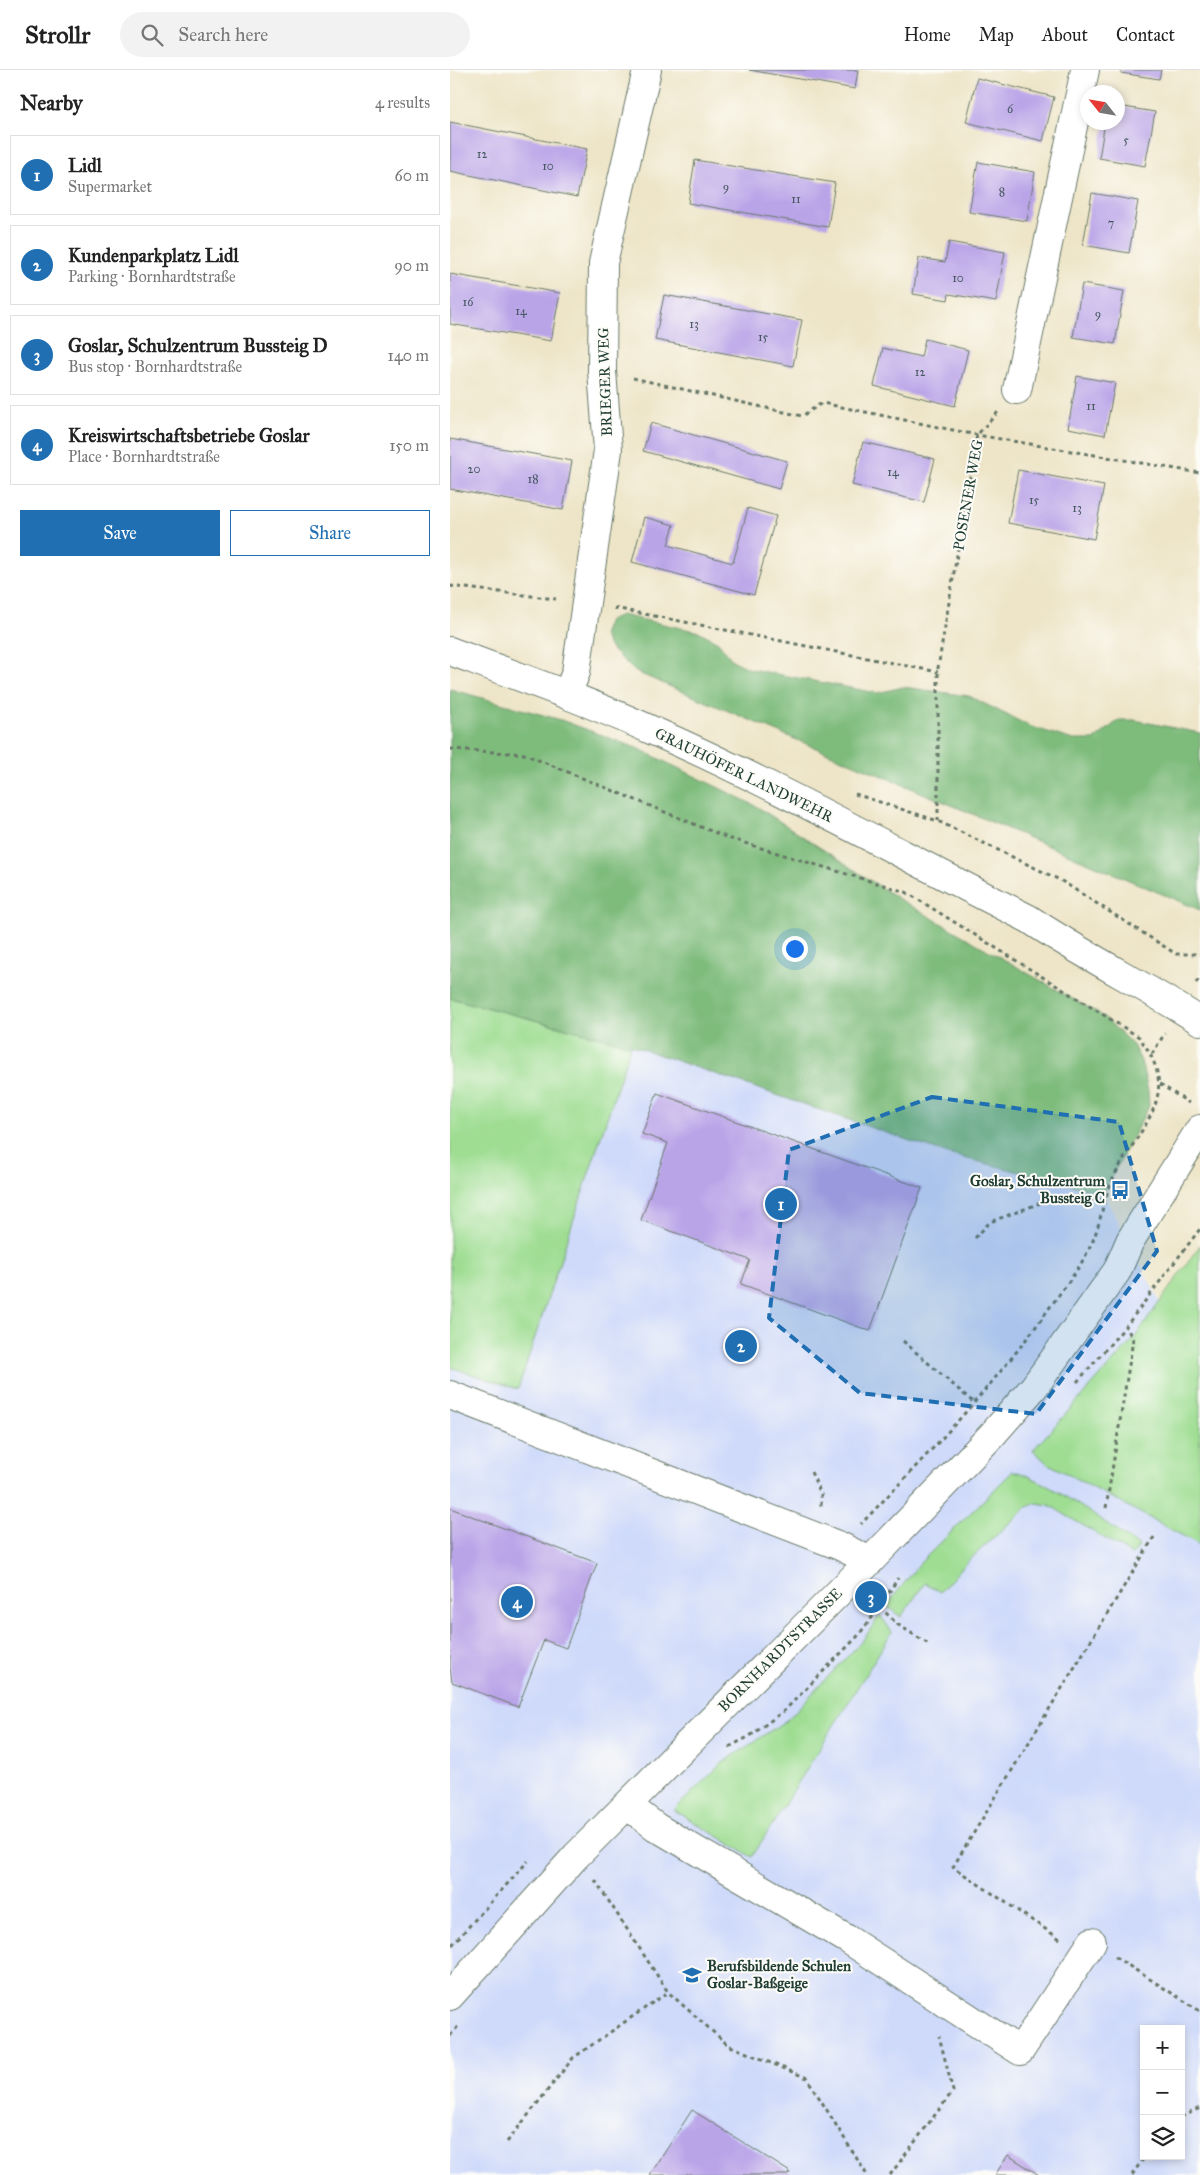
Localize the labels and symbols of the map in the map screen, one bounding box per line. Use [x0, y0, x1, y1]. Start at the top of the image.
north arrow [1080, 85, 1125, 130]
house number: 6 [1007, 102, 1014, 116]
house number: 5 [1123, 133, 1129, 147]
house number: 12 [477, 147, 487, 161]
house number: 10 [542, 159, 554, 173]
house number: 9 [723, 180, 729, 194]
house number: 8 [999, 185, 1005, 199]
house number: 11 [791, 192, 801, 206]
house number: 7 [1108, 216, 1114, 230]
house number: 10 [952, 271, 964, 285]
house number: 16 [463, 295, 474, 309]
house number: 14 [515, 304, 527, 318]
house number: 9 [1095, 307, 1101, 321]
house number: 13 [689, 317, 699, 331]
street label: BRIEGER WEG [594, 327, 616, 437]
house number: 15 [758, 330, 769, 344]
house number: 12 [915, 365, 925, 379]
house number: 11 [1086, 399, 1096, 413]
street label: POSENER WEG [949, 438, 987, 552]
house number: 20 [468, 462, 480, 476]
house number: 14 [887, 465, 899, 479]
house number: 18 [527, 472, 539, 486]
house number: 15 [1029, 493, 1040, 507]
house number: 13 [1072, 501, 1082, 515]
street label: GRAUHÖFER LANDWEHR [652, 723, 837, 826]
your location [782, 936, 808, 962]
place label: Goslar, Schulzentrum Bussteig C [970, 1172, 1105, 1208]
bus stop icon: Goslar, Schulzentrum Bussteig C [1109, 1179, 1131, 1201]
pin: 1 [765, 1185, 797, 1223]
pin: 2 [725, 1327, 757, 1365]
pin: 3 [855, 1578, 887, 1616]
pin: 4 [501, 1583, 533, 1621]
street label: BORNHARDTSTRASSE [714, 1584, 846, 1716]
place label: Berufsbildende Schulen Goslar-Baßgeige [707, 1957, 852, 1993]
school or university icon: Berufsbildende Schulen Goslar-Baßgeige [681, 1964, 703, 1986]

